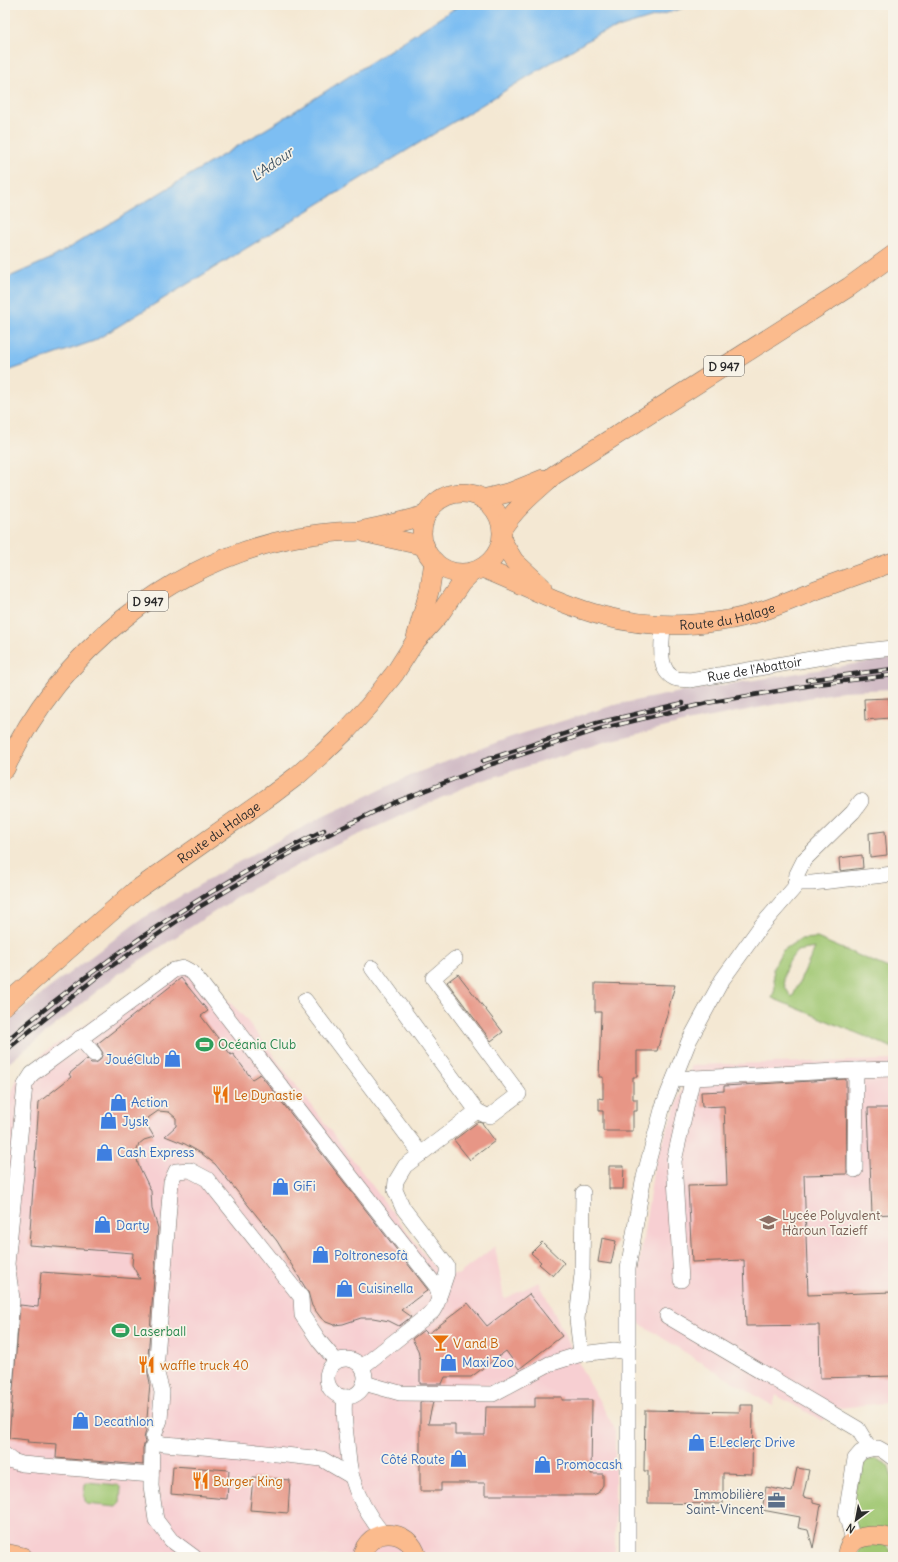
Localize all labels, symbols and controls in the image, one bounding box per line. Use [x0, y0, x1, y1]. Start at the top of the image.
water label: L'Adour [247, 142, 299, 185]
road number: D 947 [704, 356, 744, 376]
road number: D 947 [128, 591, 168, 611]
street label: Route du Halage [679, 599, 777, 633]
street label: Rue de l'Abattoir [706, 652, 804, 685]
street label: Route du Halage [174, 797, 263, 867]
sports icon: Océania Club [195, 1034, 215, 1054]
place label: Océania Club [218, 1036, 296, 1053]
shop icon: JouéClub [163, 1049, 183, 1069]
place label: JouéClub [105, 1051, 160, 1068]
restaurant icon: Le Dynastie [211, 1085, 231, 1105]
place label: Le Dynastie [234, 1087, 303, 1104]
shop icon: Action [108, 1092, 128, 1112]
place label: Action [131, 1094, 169, 1111]
shop icon: Jysk [99, 1111, 119, 1131]
place label: Jysk [122, 1113, 149, 1130]
shop icon: Cash Express [94, 1142, 114, 1162]
place label: Cash Express [117, 1144, 195, 1161]
shop icon: GiFi [270, 1176, 290, 1196]
place label: GiFi [293, 1178, 316, 1195]
place label: Lycée Polyvalent Hàroun Tazieff [782, 1207, 881, 1239]
school or university icon: Lycée Polyvalent Hàroun Tazieff [759, 1212, 779, 1232]
shop icon: Darty [93, 1215, 113, 1235]
place label: Darty [116, 1217, 150, 1234]
shop icon: Poltronesofà [311, 1245, 331, 1265]
place label: Poltronesofà [334, 1247, 408, 1264]
shop icon: Cuisinella [335, 1278, 355, 1298]
place label: Cuisinella [358, 1280, 413, 1297]
sports icon: Laserball [110, 1321, 130, 1341]
place label: Laserball [133, 1323, 186, 1340]
bar icon: V and B [430, 1333, 450, 1353]
place label: V and B [453, 1335, 498, 1352]
shop icon: Maxi Zoo [439, 1352, 459, 1372]
place label: Maxi Zoo [462, 1354, 514, 1371]
restaurant icon: waffle truck 40 [137, 1355, 157, 1375]
place label: waffle truck 40 [160, 1357, 249, 1374]
shop icon: Decathlon [71, 1411, 91, 1431]
place label: Decathlon [94, 1413, 154, 1430]
shop icon: E.Leclerc Drive [686, 1432, 706, 1452]
place label: E.Leclerc Drive [709, 1434, 795, 1451]
shop icon: Côté Route [448, 1449, 468, 1469]
place label: Côté Route [381, 1451, 445, 1468]
shop icon: Promocash [533, 1454, 553, 1474]
place label: Promocash [556, 1456, 623, 1473]
restaurant icon: Burger King [190, 1471, 210, 1491]
place label: Burger King [213, 1473, 283, 1490]
place label: Immobilière Saint-Vincent [686, 1486, 765, 1518]
office icon: Immobilière Saint-Vincent [767, 1491, 787, 1511]
north arrow [836, 1500, 876, 1540]
text: N [844, 1521, 858, 1536]

